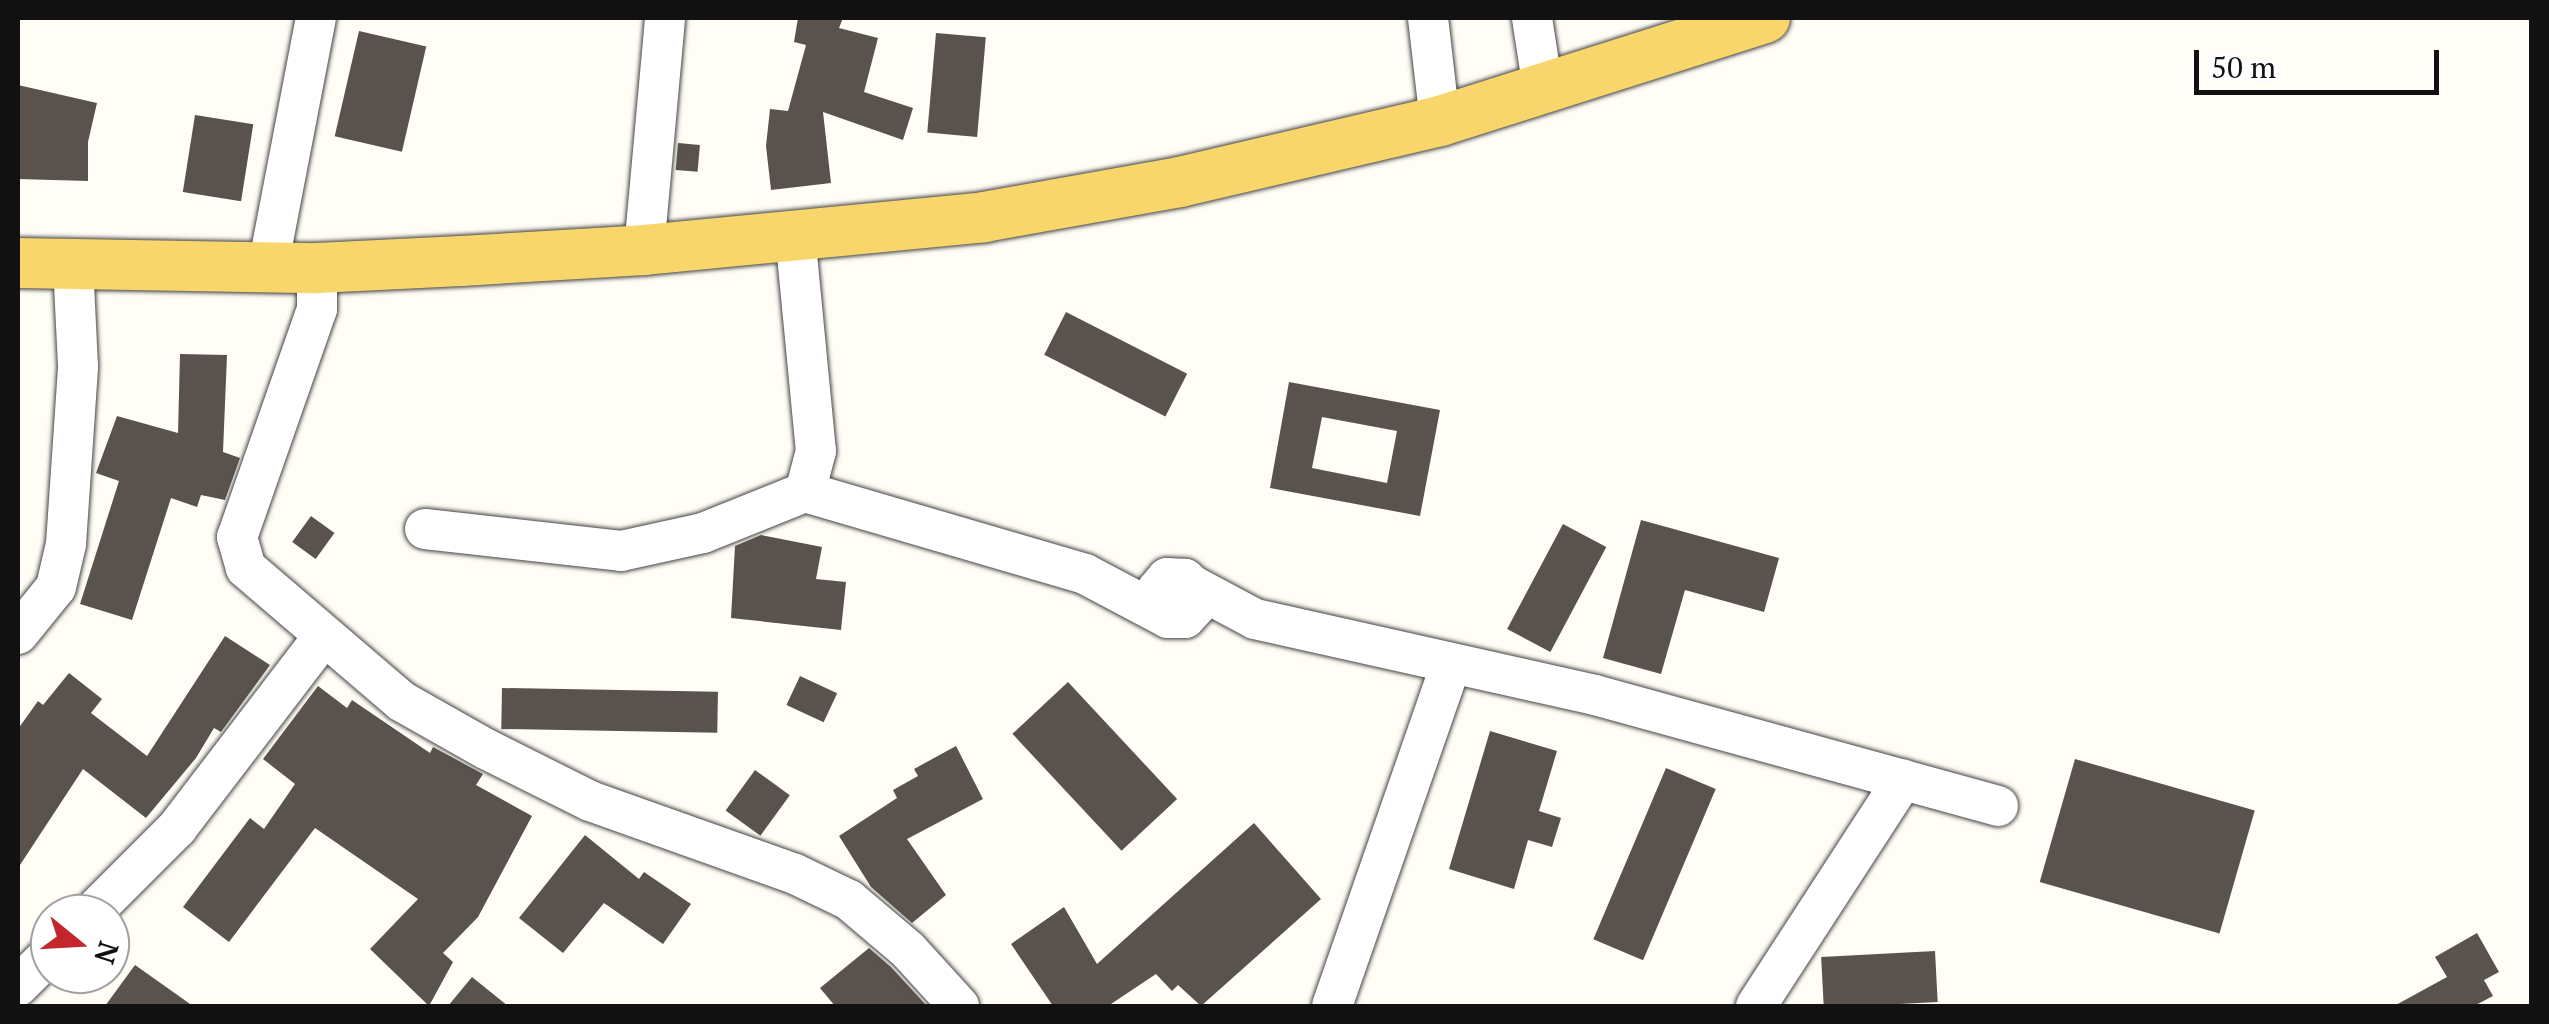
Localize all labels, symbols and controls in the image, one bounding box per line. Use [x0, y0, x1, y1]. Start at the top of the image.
scale bar [2199, 30, 2444, 92]
text: 50 m [2211, 47, 2276, 87]
north arrow [30, 894, 130, 994]
text: N [86, 937, 128, 969]

